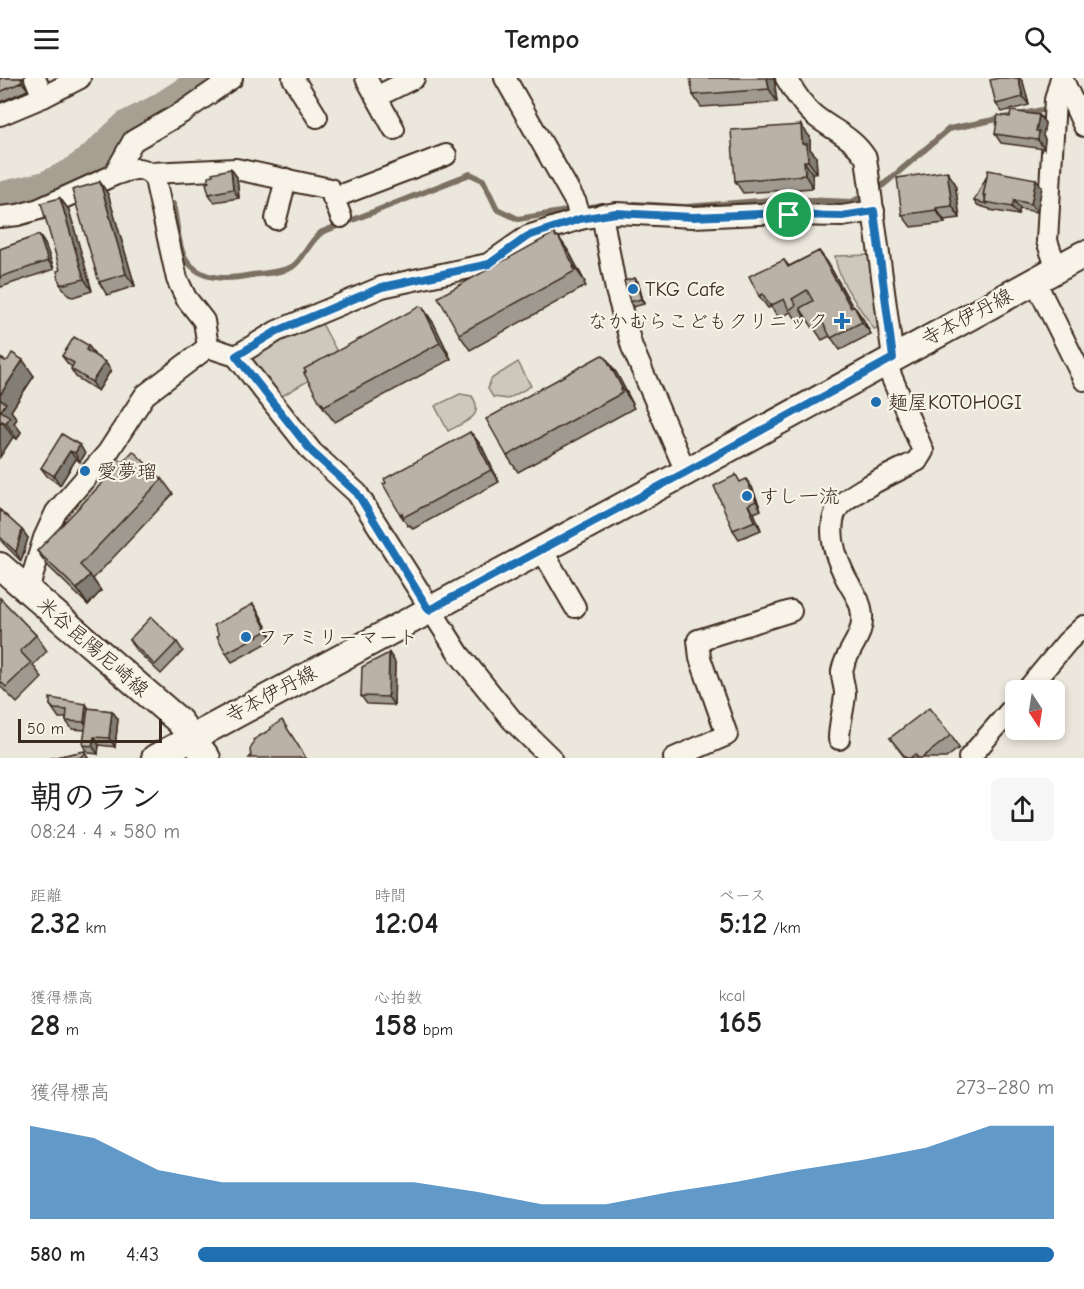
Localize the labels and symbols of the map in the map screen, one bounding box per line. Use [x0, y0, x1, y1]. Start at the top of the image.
pin [763, 189, 814, 240]
place label: TKG Cafe [645, 278, 725, 301]
marker: TKG Cafe [626, 282, 640, 296]
street label: 寺本伊丹線 [917, 283, 1017, 351]
place label: なかむらこどもクリニック [588, 310, 828, 333]
marker: なかむらこどもクリニック [833, 312, 851, 330]
place label: 麺屋KOTOHOGI [888, 391, 1022, 414]
marker: 麺屋KOTOHOGI [869, 395, 883, 409]
place label: 愛夢瑠 [97, 460, 157, 483]
marker: 愛夢瑠 [78, 464, 92, 478]
place label: すし一流 [759, 485, 839, 508]
marker: すし一流 [740, 489, 754, 503]
street label: 米谷昆陽尼崎線 [33, 592, 153, 702]
place label: ファミリーマート [258, 626, 418, 649]
marker: ファミリーマート [239, 630, 253, 644]
street label: 寺本伊丹線 [221, 660, 321, 728]
north arrow [1005, 680, 1065, 740]
scale bar [18, 716, 162, 744]

